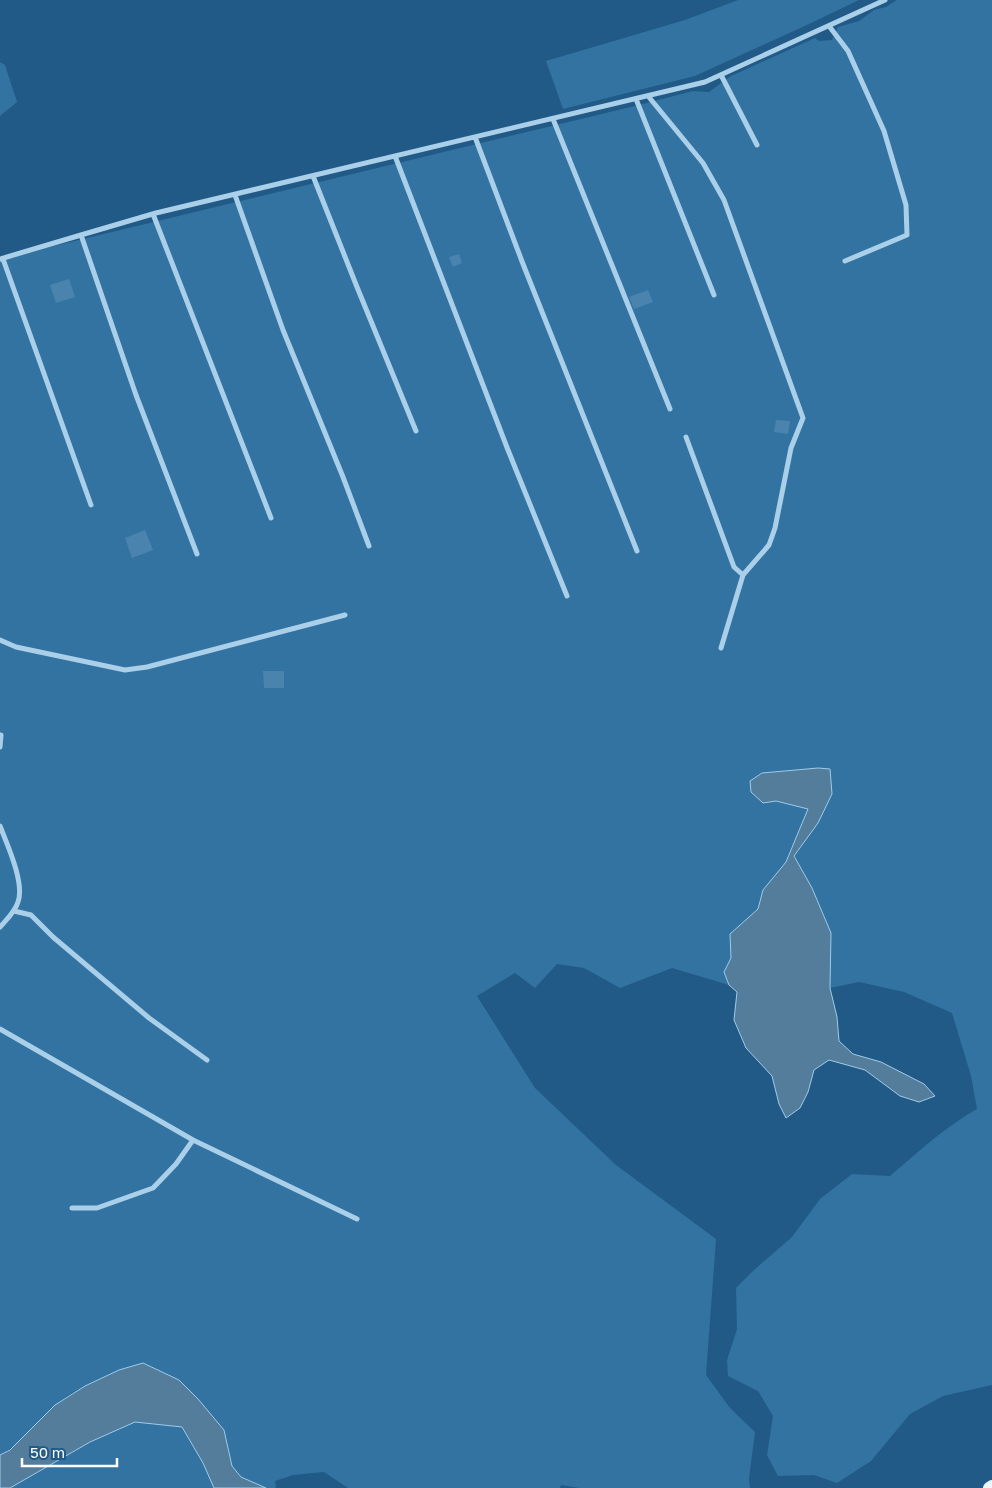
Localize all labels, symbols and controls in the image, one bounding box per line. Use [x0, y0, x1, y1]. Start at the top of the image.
scale bar [22, 1436, 118, 1468]
text: 50 m [30, 1443, 65, 1461]

